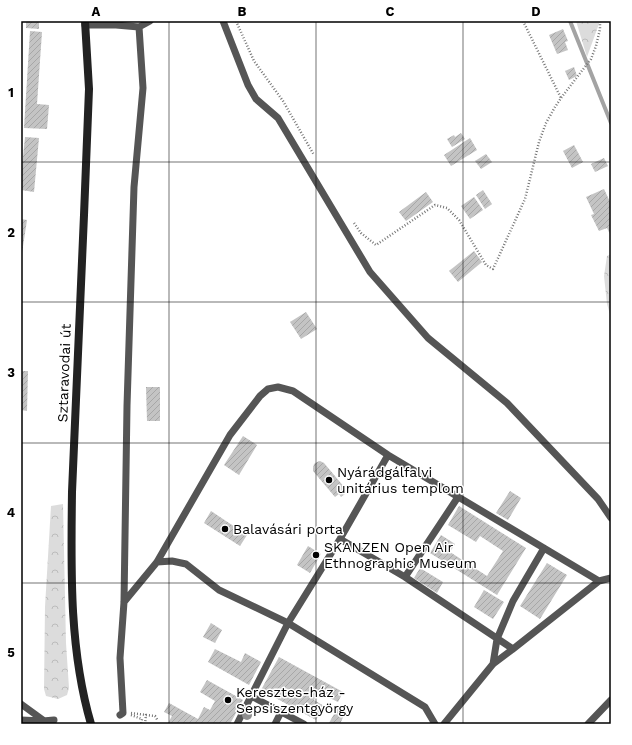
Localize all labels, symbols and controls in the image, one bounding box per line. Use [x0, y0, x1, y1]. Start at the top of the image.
text: A [92, 4, 101, 19]
text: B [238, 4, 247, 19]
text: C [386, 4, 395, 19]
text: D [531, 4, 541, 19]
text: 1 [8, 85, 14, 100]
text: 2 [7, 225, 15, 240]
street label: Sztaravodai út [54, 323, 74, 423]
text: 3 [7, 365, 15, 380]
place label: Nyárádgálfalvi unitárius templom [337, 464, 464, 496]
marker: Nyárádgálfalvi unitárius templom [324, 475, 334, 485]
text: 4 [7, 505, 16, 520]
place label: Balavásári porta [233, 521, 343, 537]
marker: Balavásári porta [220, 524, 230, 534]
place label: SKANZEN Open Air Ethnographic Museum [324, 539, 477, 571]
marker: SKANZEN Open Air Ethnographic Museum [311, 550, 321, 560]
text: 5 [7, 645, 15, 660]
place label: Keresztes-ház - Sepsiszentgyörgy [236, 684, 354, 716]
marker: Keresztes-ház - Sepsiszentgyörgy [223, 695, 233, 705]

